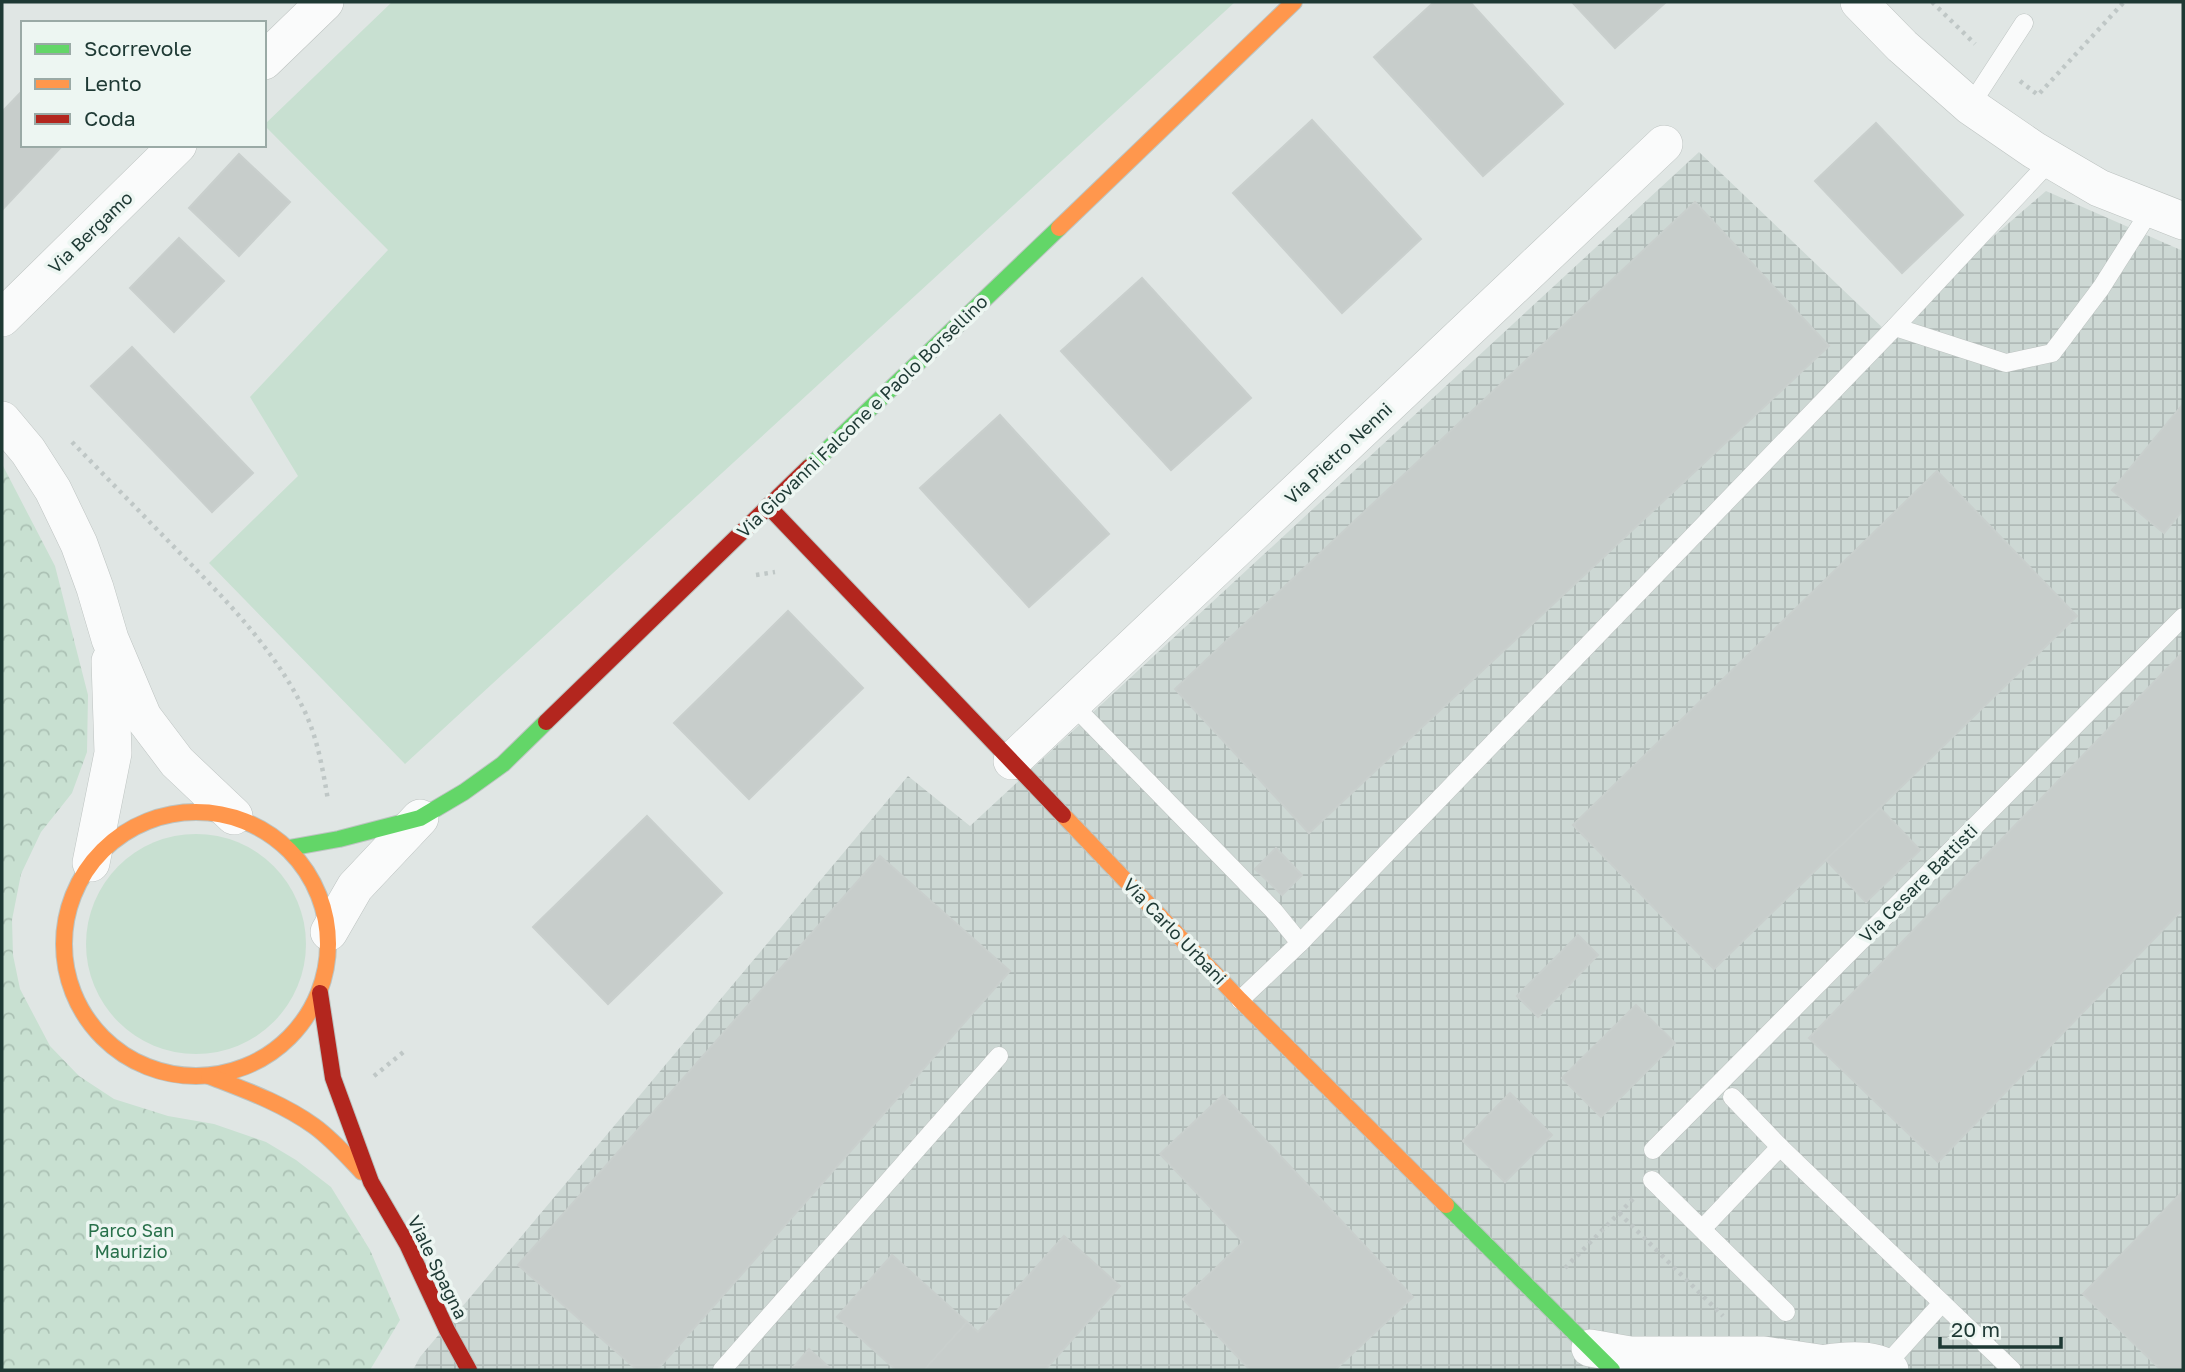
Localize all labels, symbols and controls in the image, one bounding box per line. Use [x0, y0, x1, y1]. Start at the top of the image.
legend [21, 21, 266, 147]
text: Scorrevole [84, 35, 192, 61]
text: Lento [84, 70, 142, 96]
text: Coda [84, 105, 136, 131]
street label: Via Bergamo [43, 186, 137, 278]
street label: Via Giovanni Falcone e Paolo Borsellino [732, 290, 992, 542]
street label: Via Pietro Nenni [1280, 398, 1396, 508]
street label: Via Cesare Battisti [1854, 819, 1982, 947]
street label: Via Carlo Urbani [1119, 873, 1231, 989]
street label: Viale Spagna [403, 1212, 473, 1322]
park label: Parco San Maurizio [88, 1219, 174, 1262]
scale bar [1940, 1306, 2061, 1350]
text: 20 m [1951, 1316, 2000, 1342]

